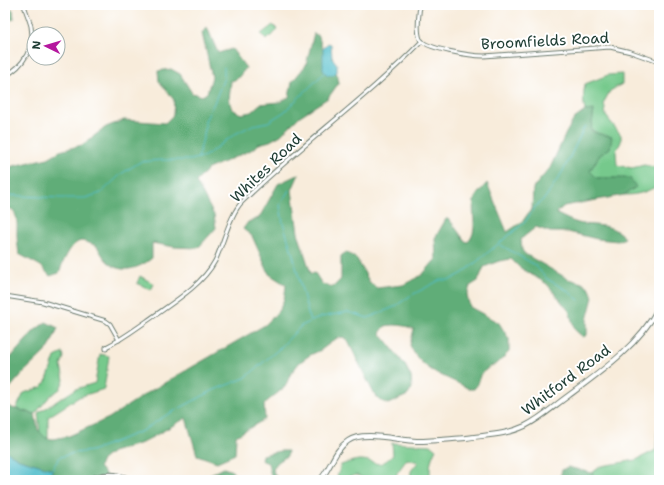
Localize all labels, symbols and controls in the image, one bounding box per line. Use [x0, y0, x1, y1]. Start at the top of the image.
north arrow [26, 26, 66, 66]
street label: Broomfields Road [480, 28, 610, 54]
text: N [29, 40, 44, 50]
street label: Whites Road [226, 129, 306, 207]
street label: Whitford Road [518, 340, 615, 420]

